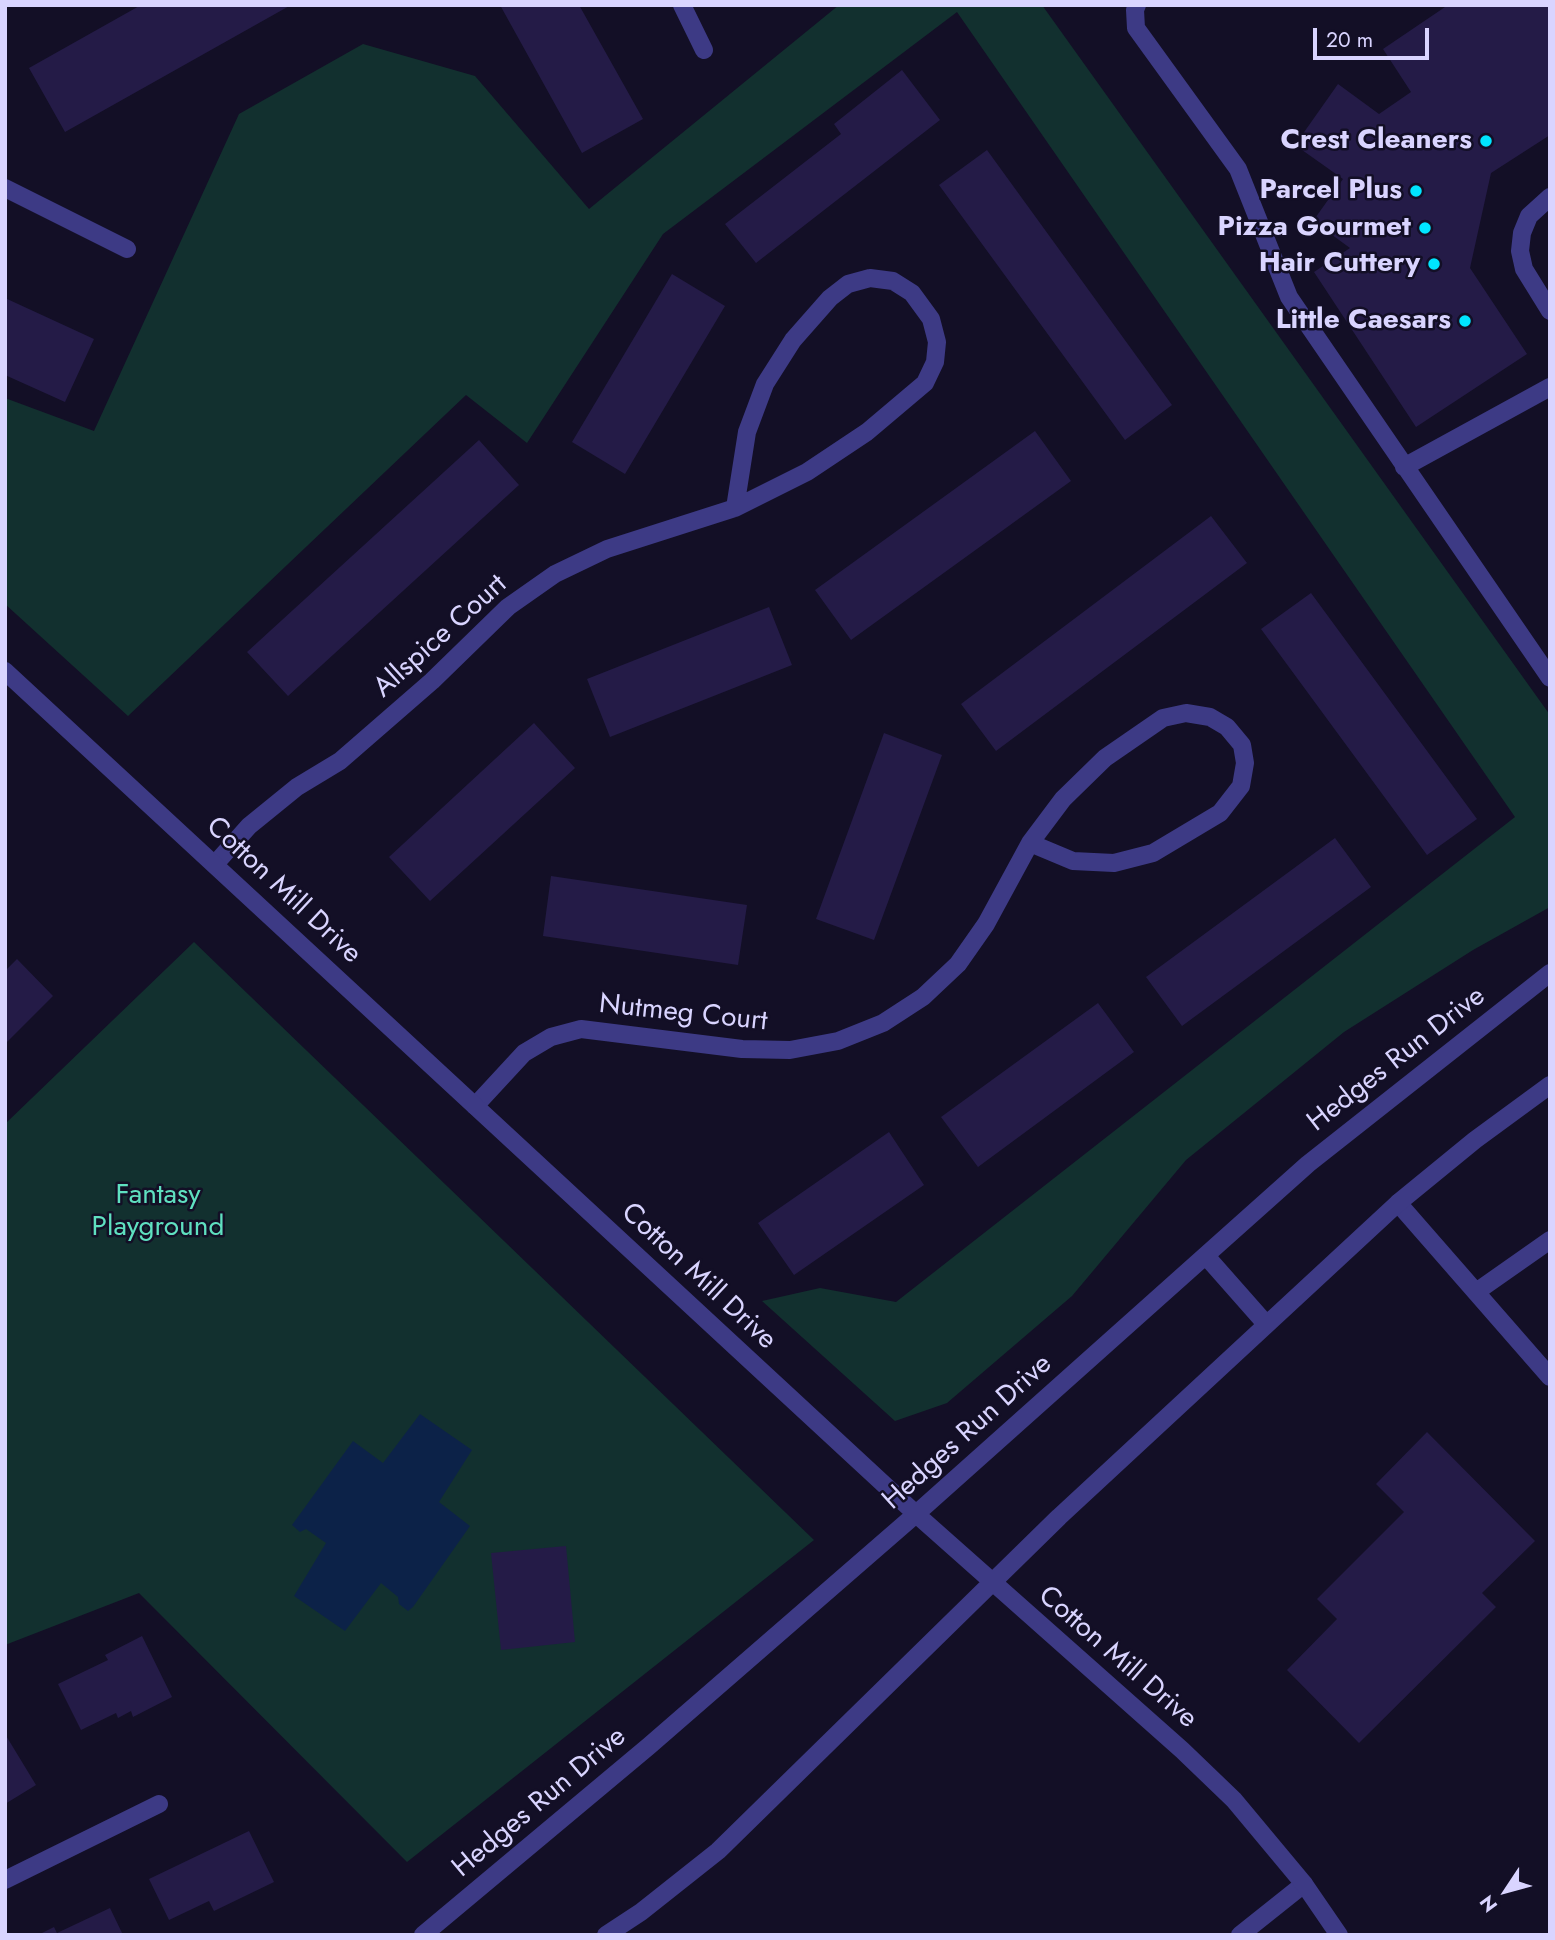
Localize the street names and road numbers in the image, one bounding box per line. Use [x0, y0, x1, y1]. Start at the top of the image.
street label: Allspice Court [367, 568, 515, 706]
street label: Cotton Mill Drive [198, 811, 368, 971]
street label: Hedges Run Drive [1301, 980, 1493, 1140]
street label: Nutmeg Court [597, 988, 769, 1040]
street label: Cotton Mill Drive [613, 1197, 783, 1357]
street label: Hedges Run Drive [876, 1348, 1060, 1518]
street label: Cotton Mill Drive [1031, 1580, 1203, 1736]
street label: Hedges Run Drive [446, 1721, 634, 1885]

